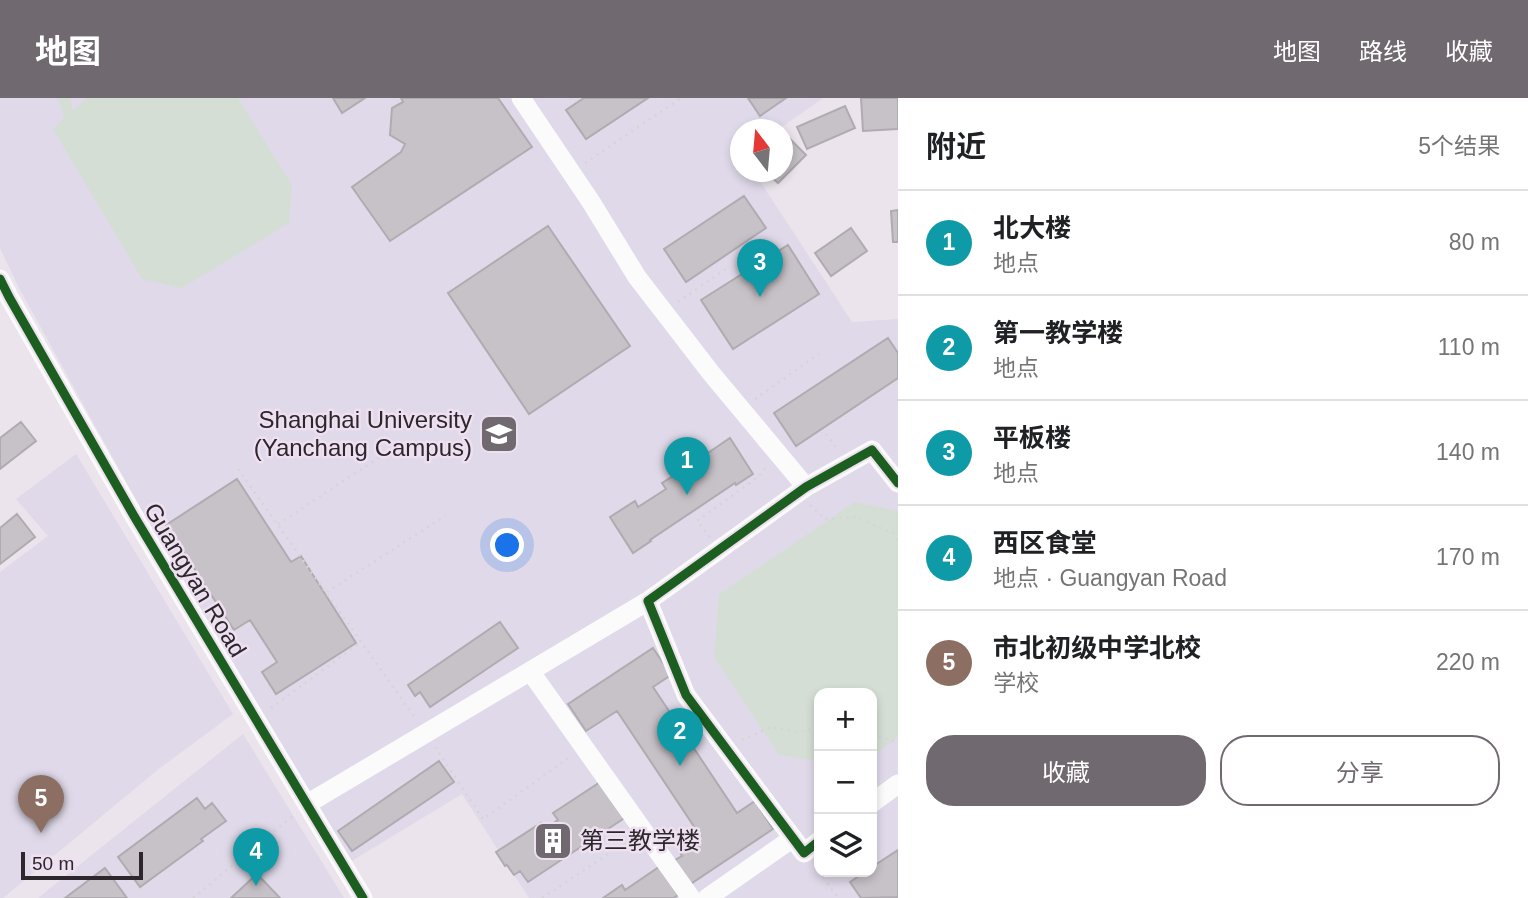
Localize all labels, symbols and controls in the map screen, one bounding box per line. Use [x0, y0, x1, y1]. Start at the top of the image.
text: 地图 [35, 33, 101, 70]
text: 地图 [1273, 38, 1321, 65]
text: 路线 [1359, 38, 1407, 65]
text: 收藏 [1445, 38, 1493, 65]
north arrow [730, 119, 793, 182]
text: 附近 [926, 130, 986, 163]
text: 5个结果 [1418, 133, 1500, 159]
text: 北大楼 [993, 213, 1071, 243]
text: 1 [943, 229, 955, 255]
text: 80 m [1449, 229, 1500, 255]
pin: 3 [737, 239, 783, 297]
text: 地点 [993, 250, 1039, 276]
text: 第一教学楼 [993, 318, 1123, 348]
text: 2 [943, 334, 955, 360]
text: 110 m [1438, 334, 1500, 360]
text: 地点 [993, 355, 1039, 381]
place label: Shanghai University (Yanchang Campus) [254, 406, 472, 461]
school or university icon: Shanghai University (Yanchang Campus) [478, 413, 520, 455]
text: 平板楼 [993, 423, 1071, 453]
pin: 1 [664, 437, 710, 495]
text: 3 [943, 439, 955, 465]
text: 140 m [1436, 439, 1500, 465]
text: 地点 [993, 460, 1039, 486]
street label: Guangyan Road [139, 498, 252, 662]
your location [490, 528, 524, 562]
text: 西区食堂 [993, 528, 1097, 558]
text: 4 [943, 544, 955, 570]
text: 170 m [1436, 544, 1500, 570]
text: 地点 · Guangyan Road [993, 565, 1227, 591]
text: 市北初级中学北校 [993, 633, 1201, 663]
text: 5 [943, 649, 955, 675]
text: 220 m [1436, 649, 1500, 675]
text: 学校 [993, 670, 1039, 696]
map controls [814, 688, 877, 877]
button: + [814, 688, 877, 751]
pin: 2 [657, 708, 703, 766]
button: 收藏 [926, 735, 1206, 806]
button: 分享 [1220, 735, 1500, 806]
button: − [814, 751, 877, 814]
pin: 5 [18, 775, 64, 833]
button: layers [814, 814, 877, 877]
building icon: 第三教学楼 [532, 820, 574, 862]
place label: 第三教学楼 [580, 827, 700, 854]
pin: 4 [233, 828, 279, 886]
scale bar [21, 849, 144, 881]
text: 50 m [32, 853, 74, 874]

